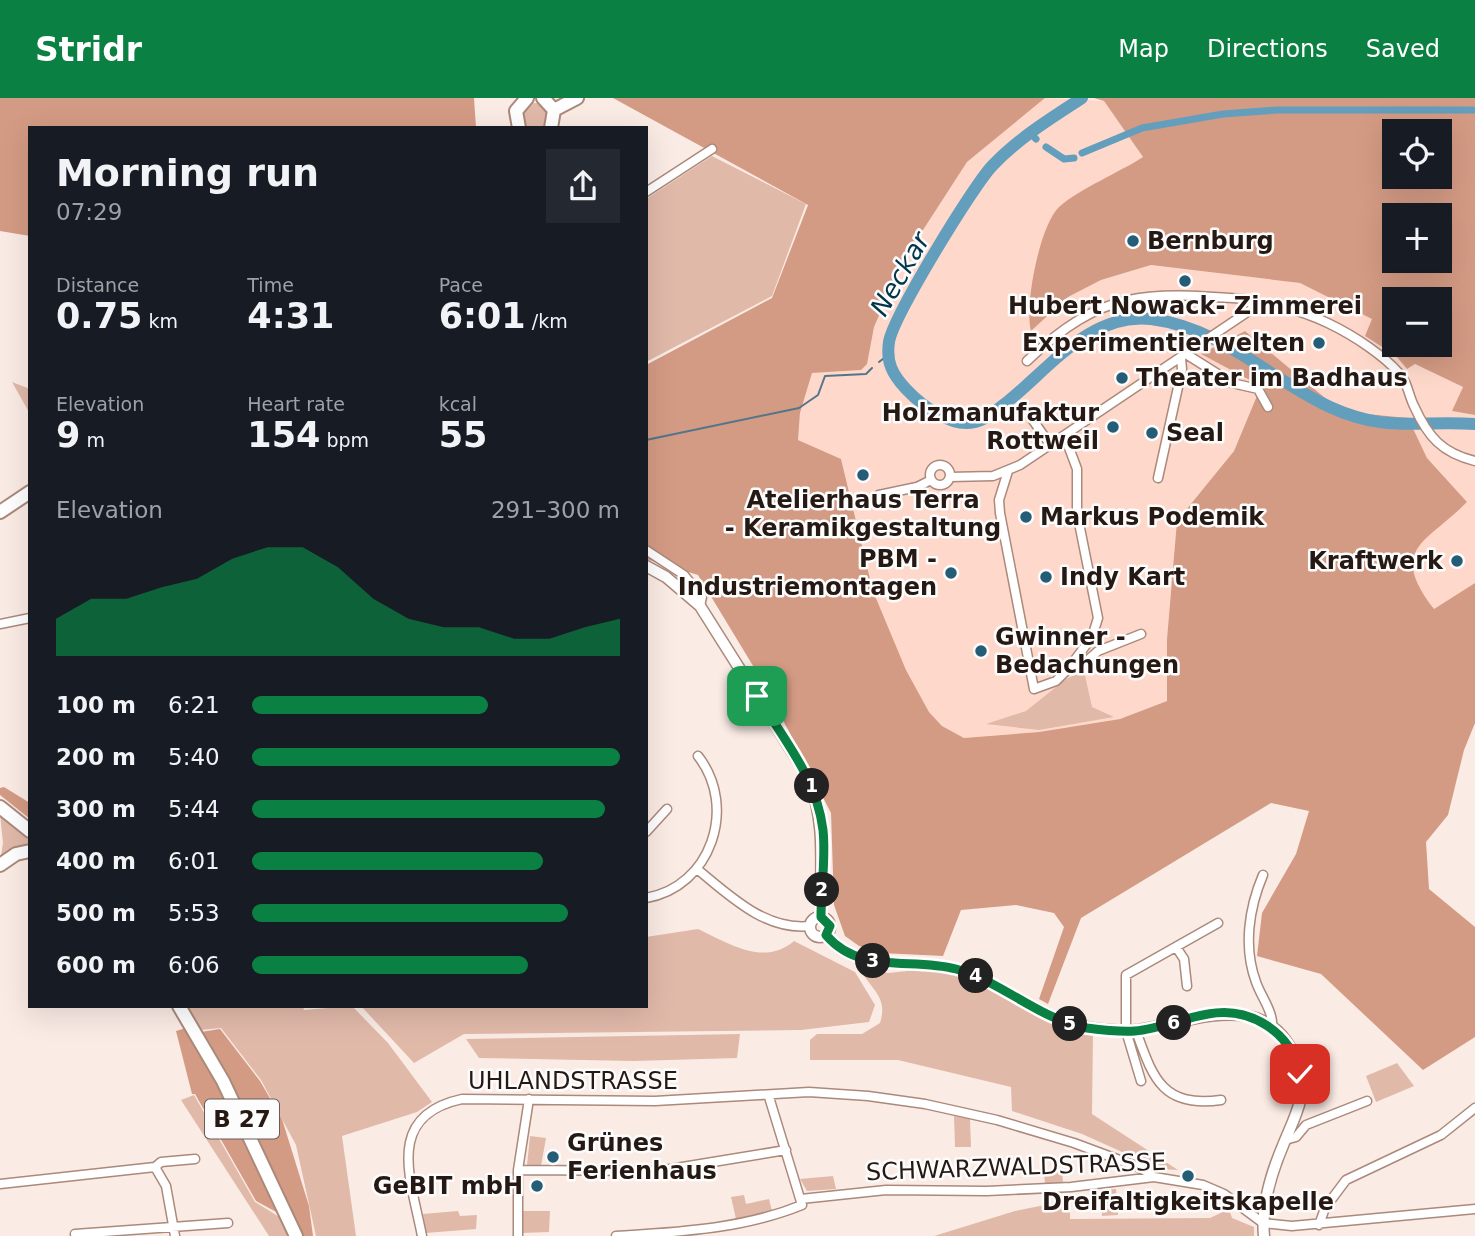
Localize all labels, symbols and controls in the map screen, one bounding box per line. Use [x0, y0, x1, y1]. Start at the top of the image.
text: Stridr [35, 30, 142, 69]
text: Map [1118, 35, 1169, 63]
text: Directions [1207, 35, 1328, 63]
text: Saved [1366, 35, 1440, 63]
map controls [1382, 119, 1452, 357]
button: locate [1382, 119, 1452, 189]
button: share [546, 149, 620, 223]
text: Morning run [56, 151, 319, 195]
text: 07:29 [56, 199, 122, 225]
button: + [1382, 203, 1452, 273]
water label: Neckar [864, 225, 937, 321]
place label: Bernburg [1147, 227, 1274, 255]
marker: Bernburg [1125, 233, 1141, 249]
marker: Hubert Nowack- Zimmerei [1177, 273, 1193, 289]
text: Distance [56, 274, 139, 296]
text: Time [247, 274, 294, 296]
text: Pace [439, 274, 483, 296]
button: − [1382, 287, 1452, 357]
place label: Hubert Nowack- Zimmerei [1008, 292, 1362, 320]
text: 0.75 [56, 296, 142, 336]
text: 4:31 [247, 296, 334, 336]
text: 6:01 [439, 296, 526, 336]
text: km [142, 310, 178, 332]
text: /km [526, 310, 568, 332]
place label: Experimentierwelten [1022, 329, 1305, 357]
marker: Experimentierwelten [1311, 335, 1327, 351]
place label: Theater im Badhaus [1136, 364, 1408, 392]
marker: Theater im Badhaus [1114, 370, 1130, 386]
text: Elevation [56, 393, 144, 415]
text: Heart rate [247, 393, 345, 415]
text: kcal [439, 393, 477, 415]
place label: Holzmanufaktur Rottweil [882, 399, 1099, 455]
text: 9 [56, 415, 80, 455]
text: 154 [247, 415, 320, 455]
text: 55 [439, 415, 487, 455]
marker: Holzmanufaktur Rottweil [1105, 419, 1121, 435]
place label: Seal [1166, 419, 1224, 447]
marker: Seal [1144, 425, 1160, 441]
text: m [80, 429, 105, 451]
text: bpm [320, 429, 369, 451]
marker: Atelierhaus Terra - Keramikgestaltung [855, 467, 871, 483]
place label: Atelierhaus Terra - Keramikgestaltung [725, 486, 1001, 542]
text: Elevation [56, 497, 163, 523]
text: 291–300 m [491, 497, 620, 523]
place label: Markus Podemik [1040, 503, 1265, 531]
marker: Markus Podemik [1018, 509, 1034, 525]
place label: PBM - Industriemontagen [678, 545, 937, 601]
place label: Kraftwerk [1308, 547, 1444, 575]
marker: Kraftwerk [1449, 553, 1465, 569]
place label: Indy Kart [1060, 563, 1185, 591]
marker: PBM - Industriemontagen [943, 565, 959, 581]
marker: Indy Kart [1038, 569, 1054, 585]
place label: Gwinner - Bedachungen [995, 623, 1179, 679]
marker: Gwinner - Bedachungen [973, 643, 989, 659]
pin [727, 666, 787, 726]
icon: arrive [738, 677, 776, 715]
text: 100 m [56, 692, 136, 718]
text: 6:21 [168, 692, 220, 718]
text: 200 m [56, 744, 136, 770]
text: 5:40 [168, 744, 220, 770]
pin: 1 [794, 768, 830, 804]
text: 1 [805, 774, 818, 796]
text: 300 m [56, 796, 136, 822]
text: 5:44 [168, 796, 220, 822]
text: 400 m [56, 848, 136, 874]
text: 6:01 [168, 848, 220, 874]
pin: 2 [804, 872, 840, 908]
text: 2 [815, 878, 828, 900]
text: 500 m [56, 900, 136, 926]
text: 5:53 [168, 900, 220, 926]
pin: 3 [856, 944, 890, 978]
text: 3 [866, 949, 879, 971]
text: 600 m [56, 952, 136, 978]
text: 6:06 [168, 952, 220, 978]
pin: 4 [958, 958, 993, 994]
text: 4 [969, 964, 982, 986]
pin: 5 [1052, 1006, 1088, 1042]
pin: 6 [1156, 1006, 1192, 1040]
text: 6 [1167, 1011, 1180, 1033]
text: 5 [1063, 1012, 1076, 1034]
pin [1270, 1044, 1330, 1104]
icon: check [1281, 1055, 1319, 1093]
street label: UHLANDSTRASSE [468, 1067, 678, 1095]
road number: B 27 [205, 1100, 279, 1138]
place label: Grünes Ferienhaus [567, 1129, 717, 1185]
street label: SCHWARZWALDSTRASSE [865, 1148, 1167, 1186]
marker: Grünes Ferienhaus [545, 1149, 561, 1165]
marker: Dreifaltigkeitskapelle [1180, 1168, 1196, 1184]
place label: GeBIT mbH [373, 1172, 523, 1200]
marker: GeBIT mbH [529, 1178, 545, 1194]
place label: Dreifaltigkeitskapelle [1042, 1188, 1334, 1216]

